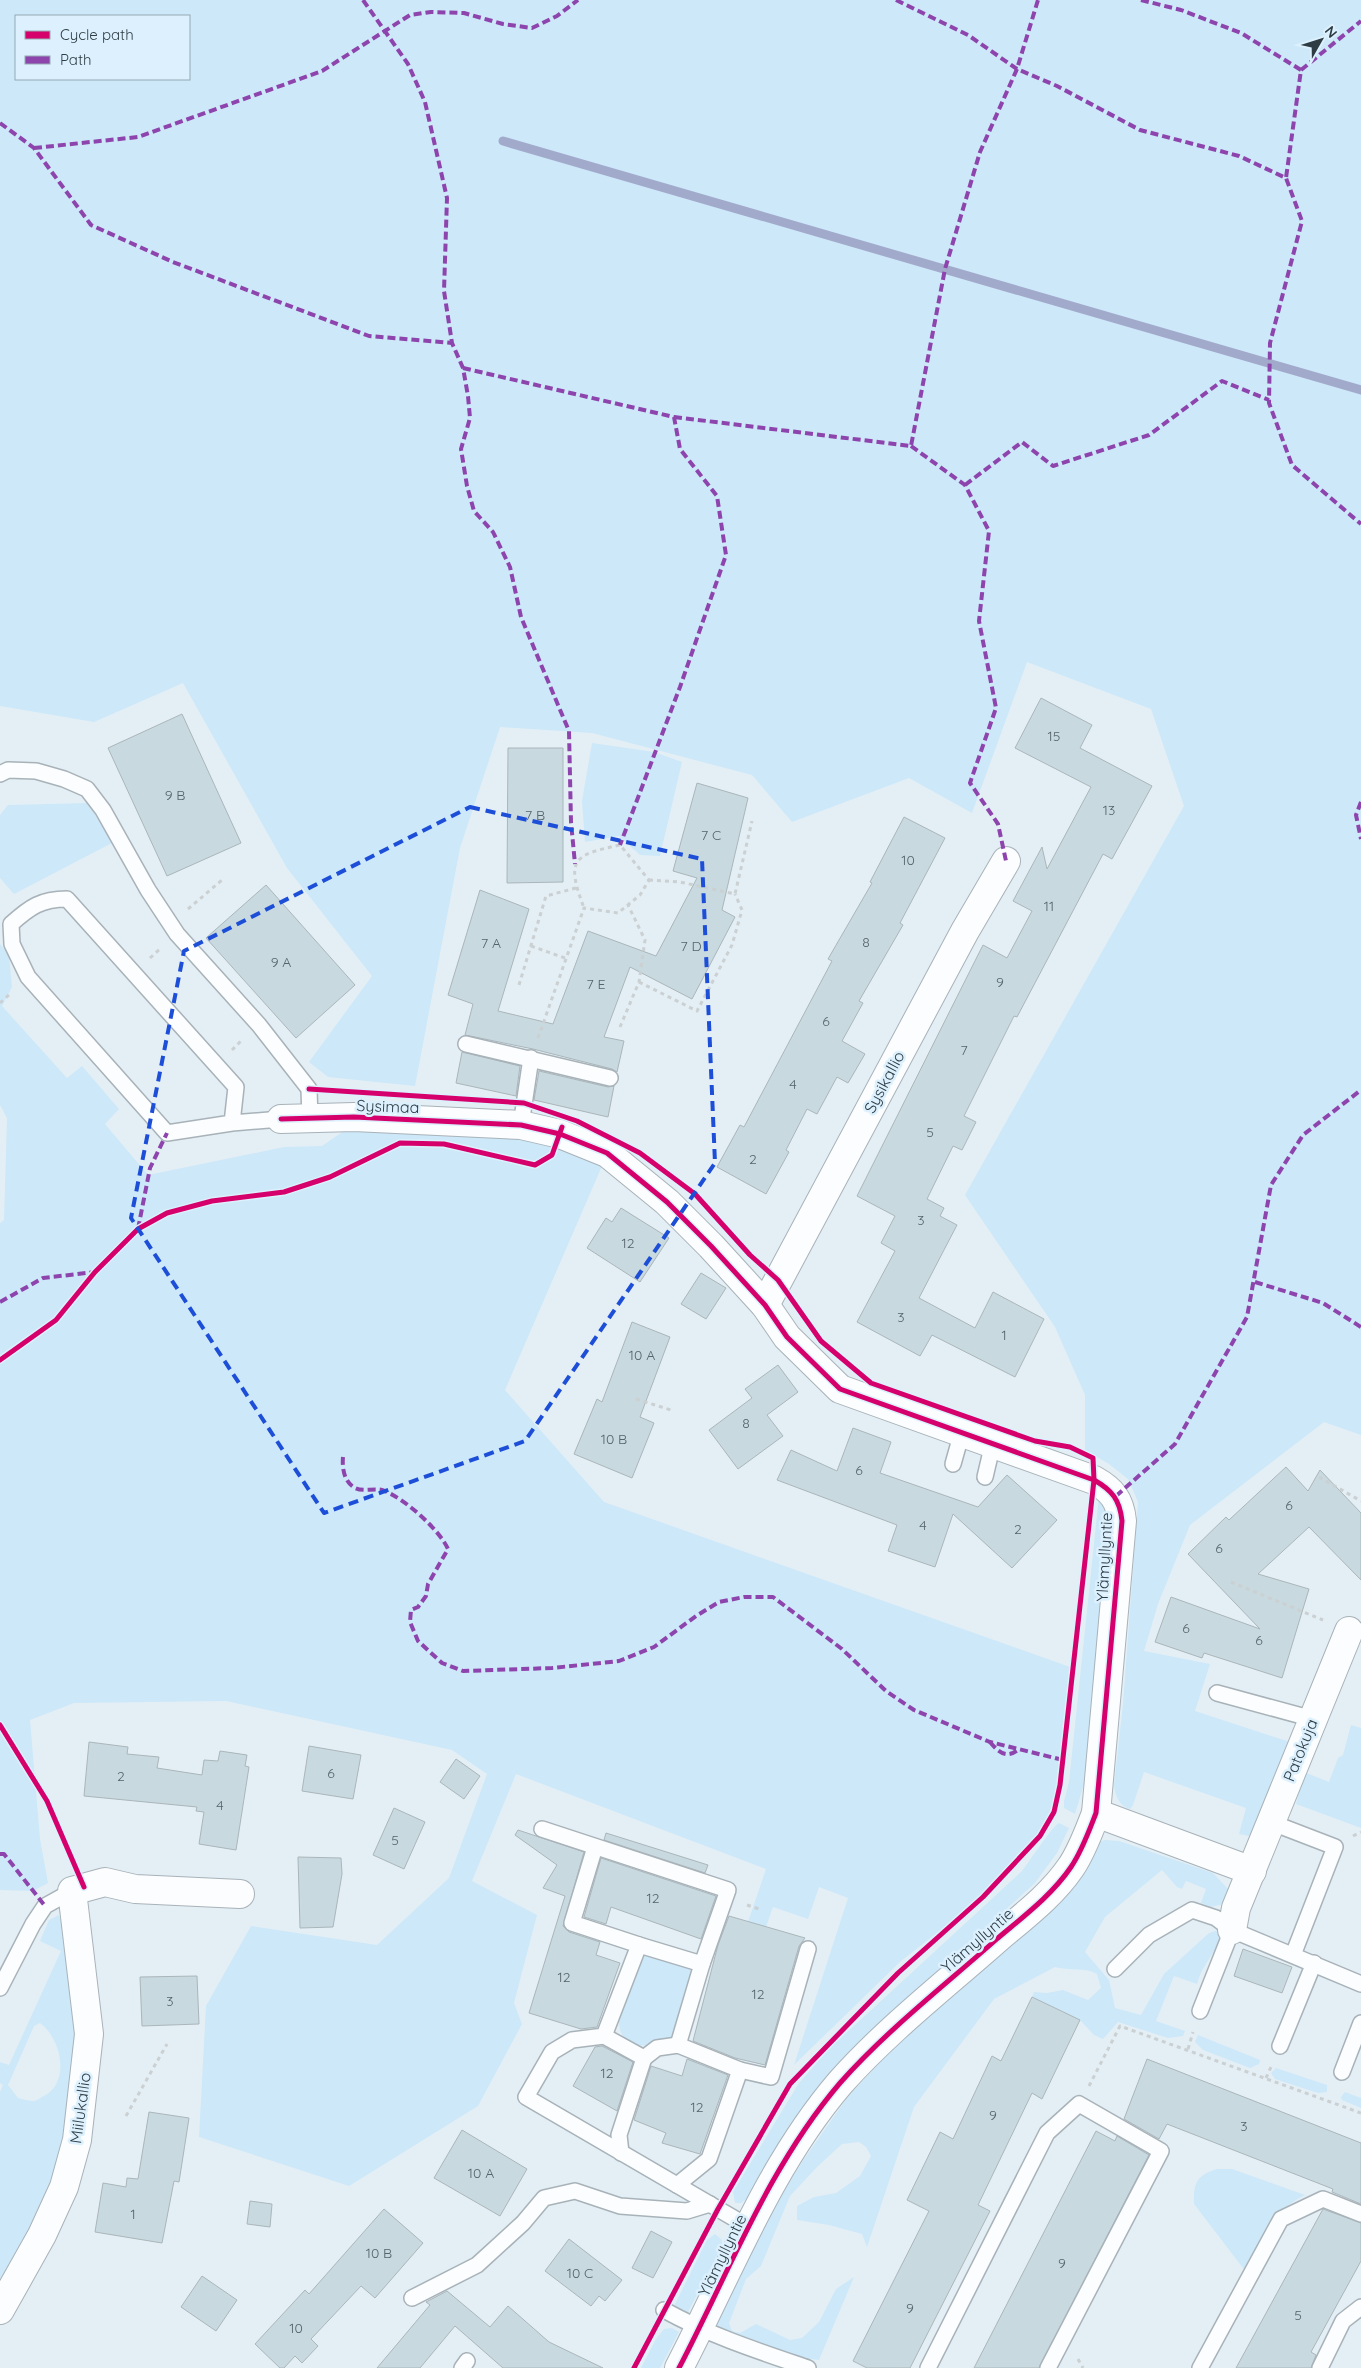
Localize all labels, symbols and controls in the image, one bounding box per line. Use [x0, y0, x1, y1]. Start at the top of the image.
legend [15, 15, 190, 80]
north arrow [1296, 15, 1346, 65]
text: N [1321, 22, 1341, 41]
text: Cycle path [60, 25, 134, 44]
text: Path [60, 50, 92, 69]
house number: 15 [1048, 727, 1060, 745]
house number: 9 B [165, 786, 185, 804]
house number: 13 [1103, 801, 1115, 819]
house number: 7 B [525, 806, 545, 824]
house number: 7 C [701, 826, 721, 844]
house number: 10 [901, 851, 915, 869]
house number: 11 [1044, 897, 1054, 915]
house number: 8 [862, 933, 870, 951]
house number: 7 A [481, 934, 501, 952]
house number: 7 D [680, 937, 702, 955]
house number: 9 A [271, 953, 291, 971]
house number: 9 [996, 973, 1004, 991]
house number: 7 E [587, 975, 606, 993]
house number: 6 [822, 1012, 830, 1030]
house number: 7 [960, 1041, 968, 1059]
street label: Sysikallio [859, 1048, 909, 1116]
house number: 4 [789, 1075, 797, 1093]
street label: Sysimaa [356, 1095, 420, 1117]
house number: 5 [926, 1123, 934, 1141]
house number: 2 [749, 1150, 757, 1168]
house number: 3 [917, 1211, 925, 1229]
house number: 12 [622, 1234, 635, 1252]
house number: 3 [897, 1308, 905, 1326]
house number: 1 [1001, 1326, 1007, 1344]
house number: 10 A [629, 1346, 655, 1364]
house number: 8 [742, 1414, 750, 1432]
house number: 10 B [601, 1430, 627, 1448]
house number: 6 [855, 1461, 863, 1479]
house number: 6 [1285, 1496, 1293, 1514]
street label: Ylämyllyntie [1092, 1512, 1116, 1602]
house number: 4 [919, 1516, 927, 1534]
house number: 2 [1014, 1520, 1022, 1538]
house number: 6 [1215, 1539, 1223, 1557]
house number: 6 [1182, 1619, 1190, 1637]
house number: 6 [1255, 1631, 1263, 1649]
street label: Patokuja [1278, 1716, 1322, 1784]
house number: 6 [327, 1764, 335, 1782]
house number: 2 [117, 1767, 125, 1785]
house number: 4 [216, 1796, 224, 1814]
house number: 5 [391, 1831, 399, 1849]
house number: 12 [647, 1889, 660, 1907]
street label: Ylämyllyntie [937, 1903, 1017, 1977]
house number: 12 [558, 1968, 571, 1986]
house number: 12 [752, 1985, 765, 2003]
house number: 3 [166, 1992, 174, 2010]
house number: 12 [601, 2064, 614, 2082]
street label: Miilukallio [65, 2071, 95, 2145]
house number: 12 [691, 2098, 704, 2116]
house number: 9 [989, 2106, 997, 2124]
house number: 3 [1240, 2117, 1248, 2135]
house number: 10 A [468, 2164, 494, 2182]
house number: 1 [130, 2205, 136, 2223]
street label: Ylämyllyntie [693, 2211, 751, 2299]
house number: 10 B [366, 2244, 392, 2262]
house number: 9 [1058, 2254, 1066, 2272]
house number: 10 C [567, 2264, 593, 2282]
house number: 9 [906, 2299, 914, 2317]
house number: 5 [1294, 2306, 1302, 2324]
house number: 10 [289, 2319, 303, 2337]

